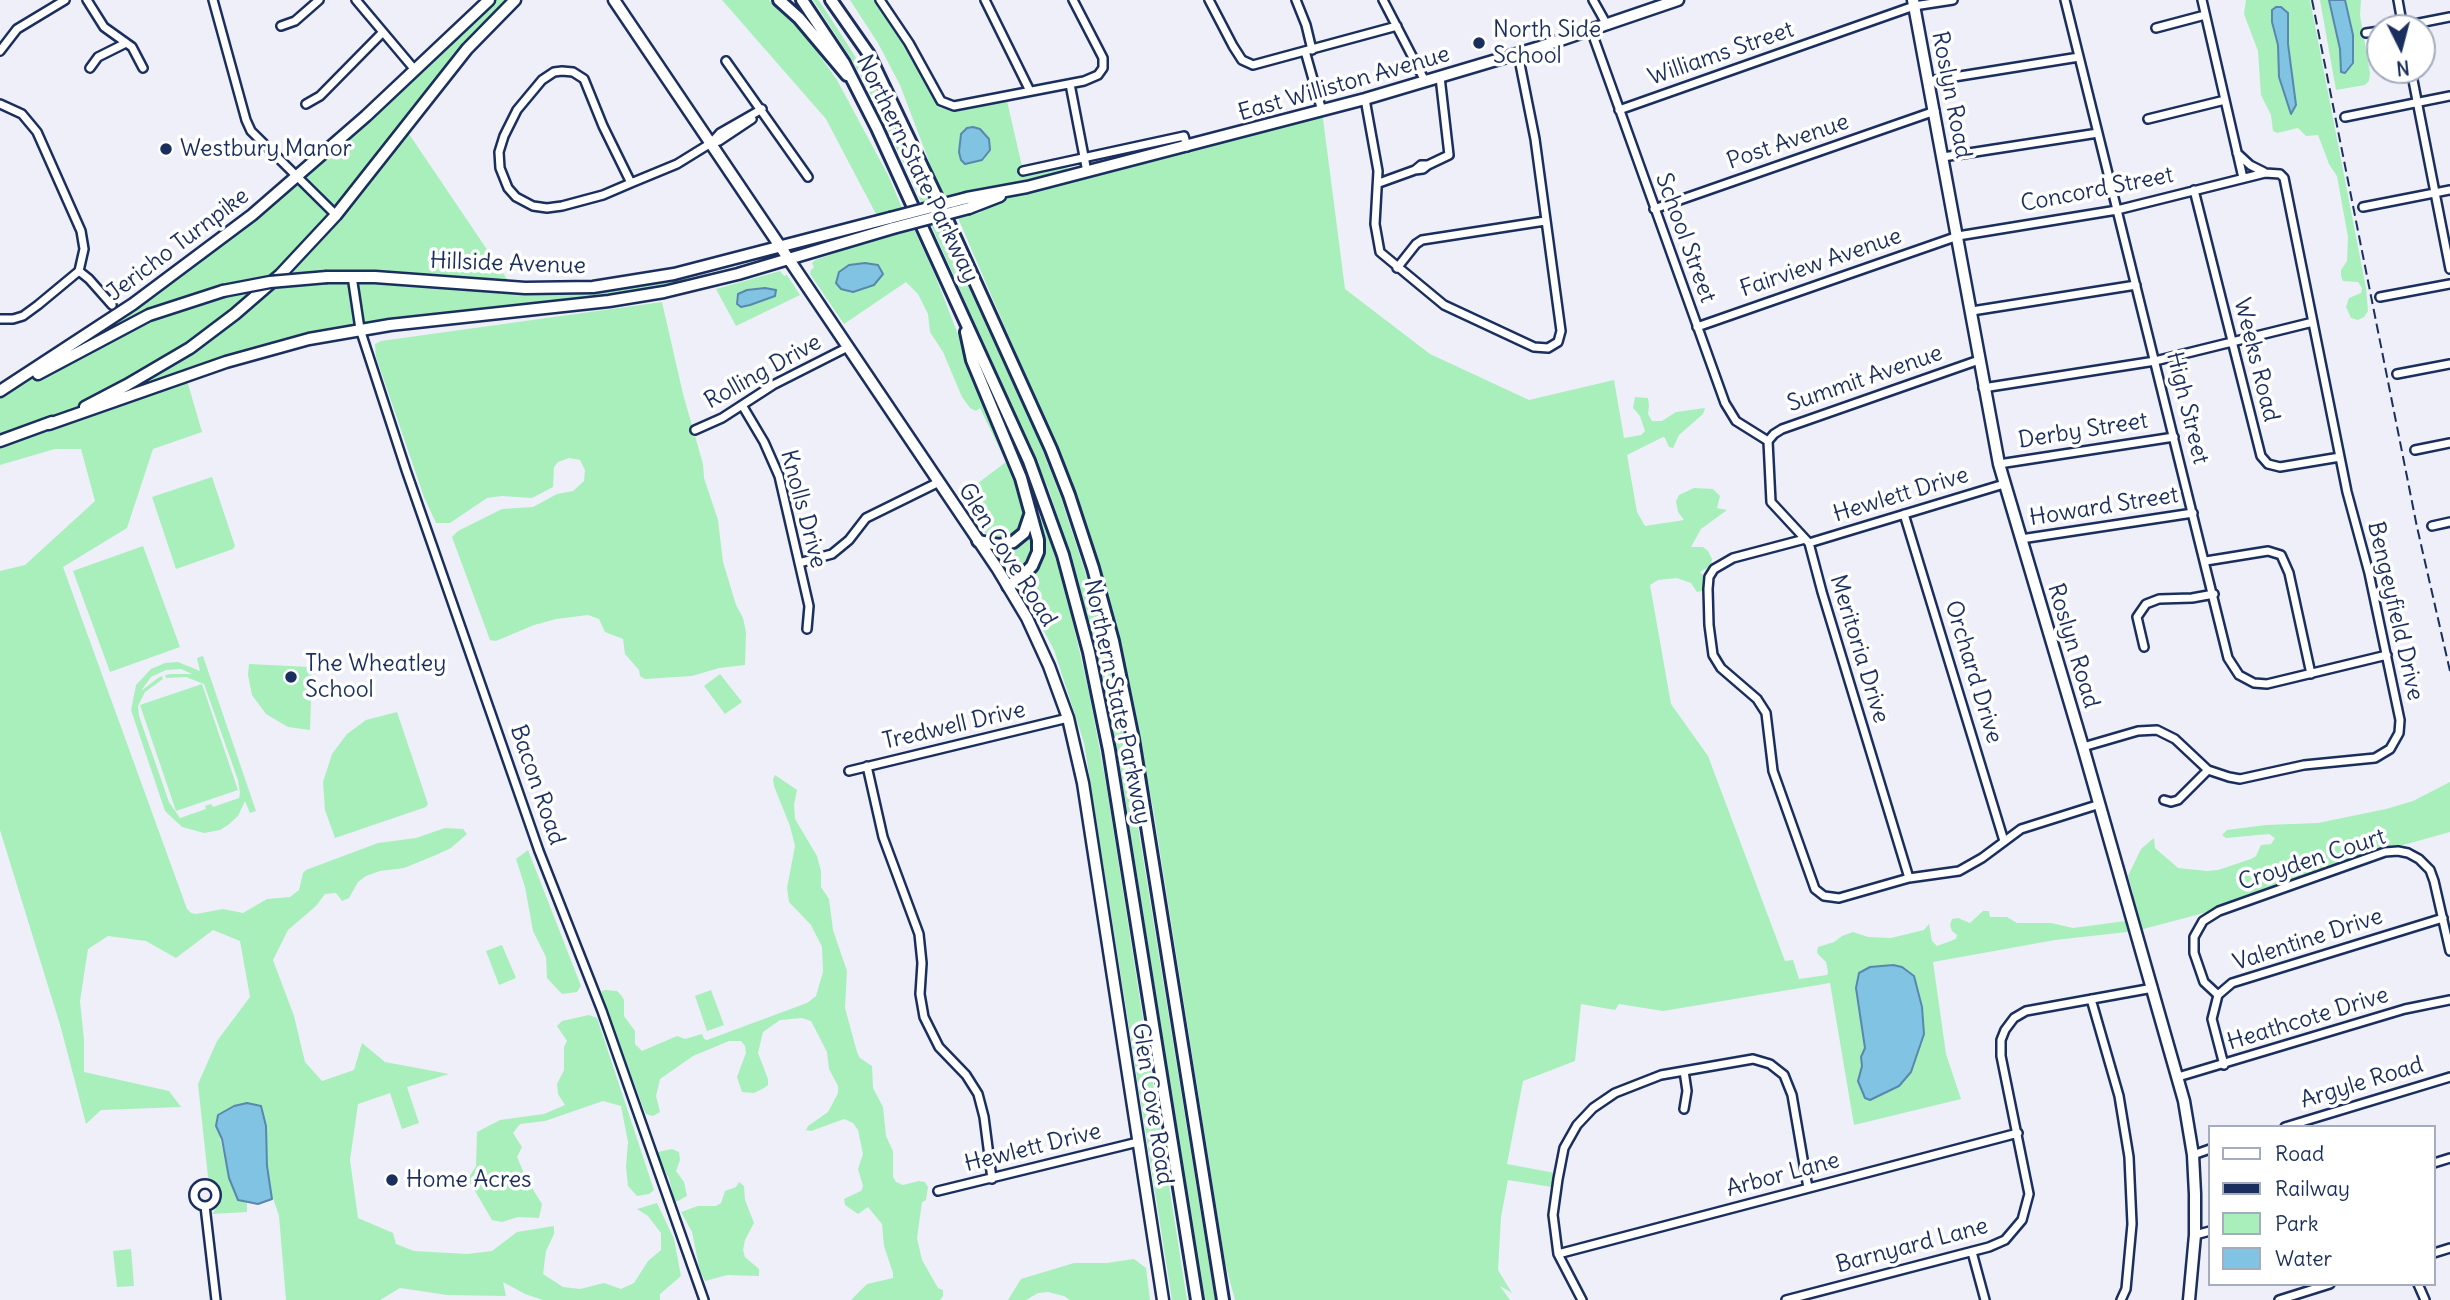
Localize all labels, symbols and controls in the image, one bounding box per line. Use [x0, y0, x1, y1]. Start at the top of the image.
north arrow [2366, 14, 2436, 84]
place label: North Side School [1493, 16, 1601, 70]
street label: Williams Street [1645, 16, 1797, 92]
street label: Roslyn Road [1925, 29, 1977, 161]
marker: North Side School [1471, 35, 1487, 51]
street label: East Williston Avenue [1235, 41, 1453, 127]
street label: Northern State Parkway [850, 51, 984, 287]
text: N [2395, 55, 2411, 81]
street label: Post Avenue [1723, 108, 1853, 176]
place label: Westbury Manor [180, 135, 352, 163]
marker: Westbury Manor [158, 141, 174, 157]
street label: Concord Street [2018, 162, 2176, 218]
street label: School Street [1649, 170, 1721, 306]
street label: Jericho Turnpike [102, 183, 254, 307]
street label: Fairview Avenue [1737, 222, 1905, 304]
street label: Hillside Avenue [430, 247, 586, 281]
street label: Weeks Road [2227, 295, 2285, 425]
street label: Rolling Drive [700, 329, 826, 415]
street label: Summit Avenue [1784, 340, 1946, 418]
street label: High Street [2160, 349, 2214, 467]
street label: Derby Street [2016, 407, 2150, 455]
street label: Knolls Drive [774, 447, 832, 571]
street label: Hewlett Drive [1830, 461, 1972, 529]
street label: Glen Cove Road [952, 478, 1062, 632]
street label: Howard Street [2028, 482, 2180, 532]
street label: Bengeyfield Drive [2361, 519, 2429, 703]
street label: Meritoria Drive [1823, 572, 1895, 726]
street label: Northern State Parkway [1078, 577, 1156, 827]
street label: Roslyn Road [2041, 580, 2105, 712]
street label: Orchard Drive [1938, 597, 2008, 747]
place label: The Wheatley School [305, 650, 446, 704]
marker: The Wheatley School [283, 669, 299, 685]
street label: Tredwell Drive [880, 696, 1028, 756]
street label: Bacon Road [504, 721, 570, 849]
street label: Croyden Court [2235, 823, 2389, 897]
street label: Valentine Drive [2230, 903, 2386, 977]
street label: Heathcote Drive [2224, 981, 2392, 1057]
street label: Glen Cove Road [1126, 1021, 1178, 1187]
street label: Argyle Road [2297, 1051, 2427, 1115]
street label: Hewlett Drive [962, 1118, 1104, 1178]
legend [2208, 1125, 2436, 1286]
text: Road [2275, 1140, 2324, 1167]
street label: Arbor Lane [1723, 1147, 1843, 1203]
place label: Home Acres [406, 1166, 532, 1194]
marker: Home Acres [384, 1172, 400, 1188]
text: Railway [2275, 1175, 2350, 1202]
text: Park [2275, 1210, 2318, 1237]
street label: Barnyard Lane [1833, 1212, 1991, 1280]
text: Water [2275, 1245, 2332, 1272]

